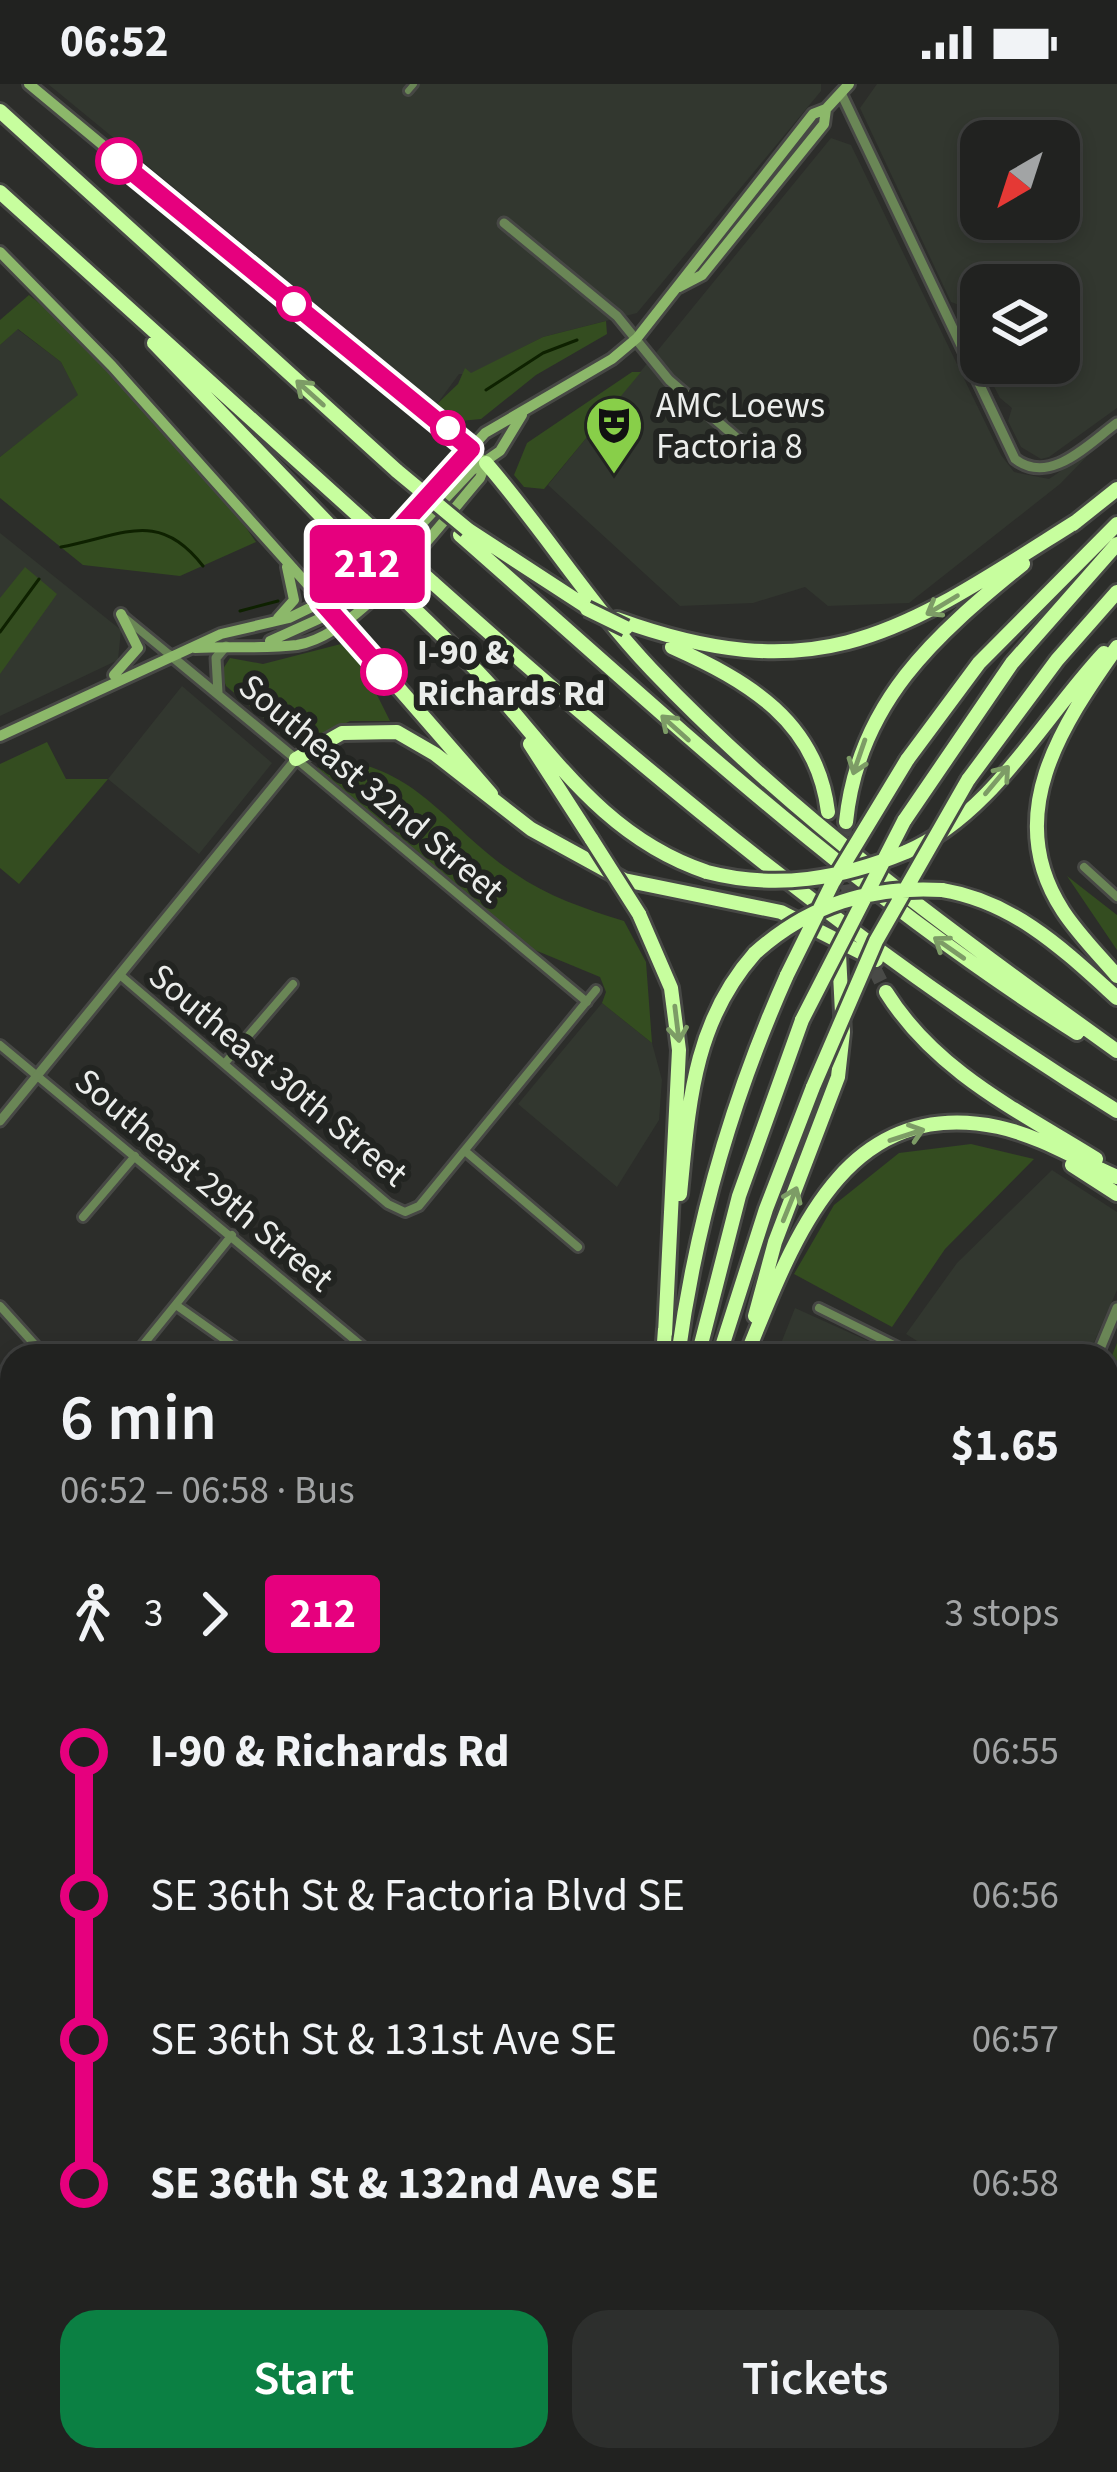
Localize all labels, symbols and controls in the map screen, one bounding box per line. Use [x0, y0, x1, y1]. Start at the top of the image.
text: 06:52 [60, 10, 169, 74]
north arrow [960, 120, 1080, 240]
map controls [960, 120, 1080, 384]
unlabelled marker [97, 139, 141, 183]
button: layers [960, 264, 1080, 384]
unlabelled marker [278, 288, 310, 320]
one-way arrow [296, 379, 326, 407]
place label: AMC Loews Factoria 8 [656, 380, 825, 472]
theatre icon: AMC Loews Factoria 8 [583, 394, 645, 476]
unlabelled marker [432, 412, 464, 444]
line badge: 212 [298, 525, 436, 603]
text: 212 [334, 534, 400, 594]
one-way arrow [926, 593, 960, 617]
place label: I-90 & Richards Rd [417, 627, 605, 719]
marker: I-90 & Richards Rd [362, 650, 406, 694]
street label: Southeast 32nd Street [227, 662, 515, 914]
one-way arrow [661, 714, 691, 742]
one-way arrow [847, 737, 869, 775]
one-way arrow [982, 765, 1010, 796]
one-way arrow [932, 936, 966, 961]
street label: Southeast 30th Street [137, 951, 419, 1199]
one-way arrow [666, 1003, 688, 1042]
street label: Southeast 29th Street [63, 1056, 345, 1304]
one-way arrow [887, 1122, 925, 1144]
one-way arrow [781, 1187, 802, 1224]
text: 6 min [60, 1371, 217, 1465]
text: $1.65 [950, 1414, 1059, 1478]
text: 06:52 – 06:58 · Bus [60, 1463, 355, 1519]
icon: walk [60, 1581, 126, 1647]
icon: forward [181, 1581, 247, 1647]
text: 212 [289, 1584, 356, 1644]
text: 3 [144, 1586, 163, 1642]
text: 3 stops [945, 1586, 1059, 1642]
text: I-90 & Richards Rd [150, 1720, 510, 1784]
text: 06:55 [972, 1724, 1059, 1780]
text: SE 36th St & Factoria Blvd SE [150, 1864, 685, 1928]
text: 06:56 [972, 1868, 1059, 1924]
text: SE 36th St & 131st Ave SE [150, 2008, 617, 2072]
text: 06:57 [972, 2012, 1059, 2068]
text: SE 36th St & 132nd Ave SE [150, 2152, 659, 2216]
text: 06:58 [972, 2156, 1059, 2212]
button: Start [60, 2310, 548, 2448]
button: Tickets [572, 2310, 1059, 2448]

